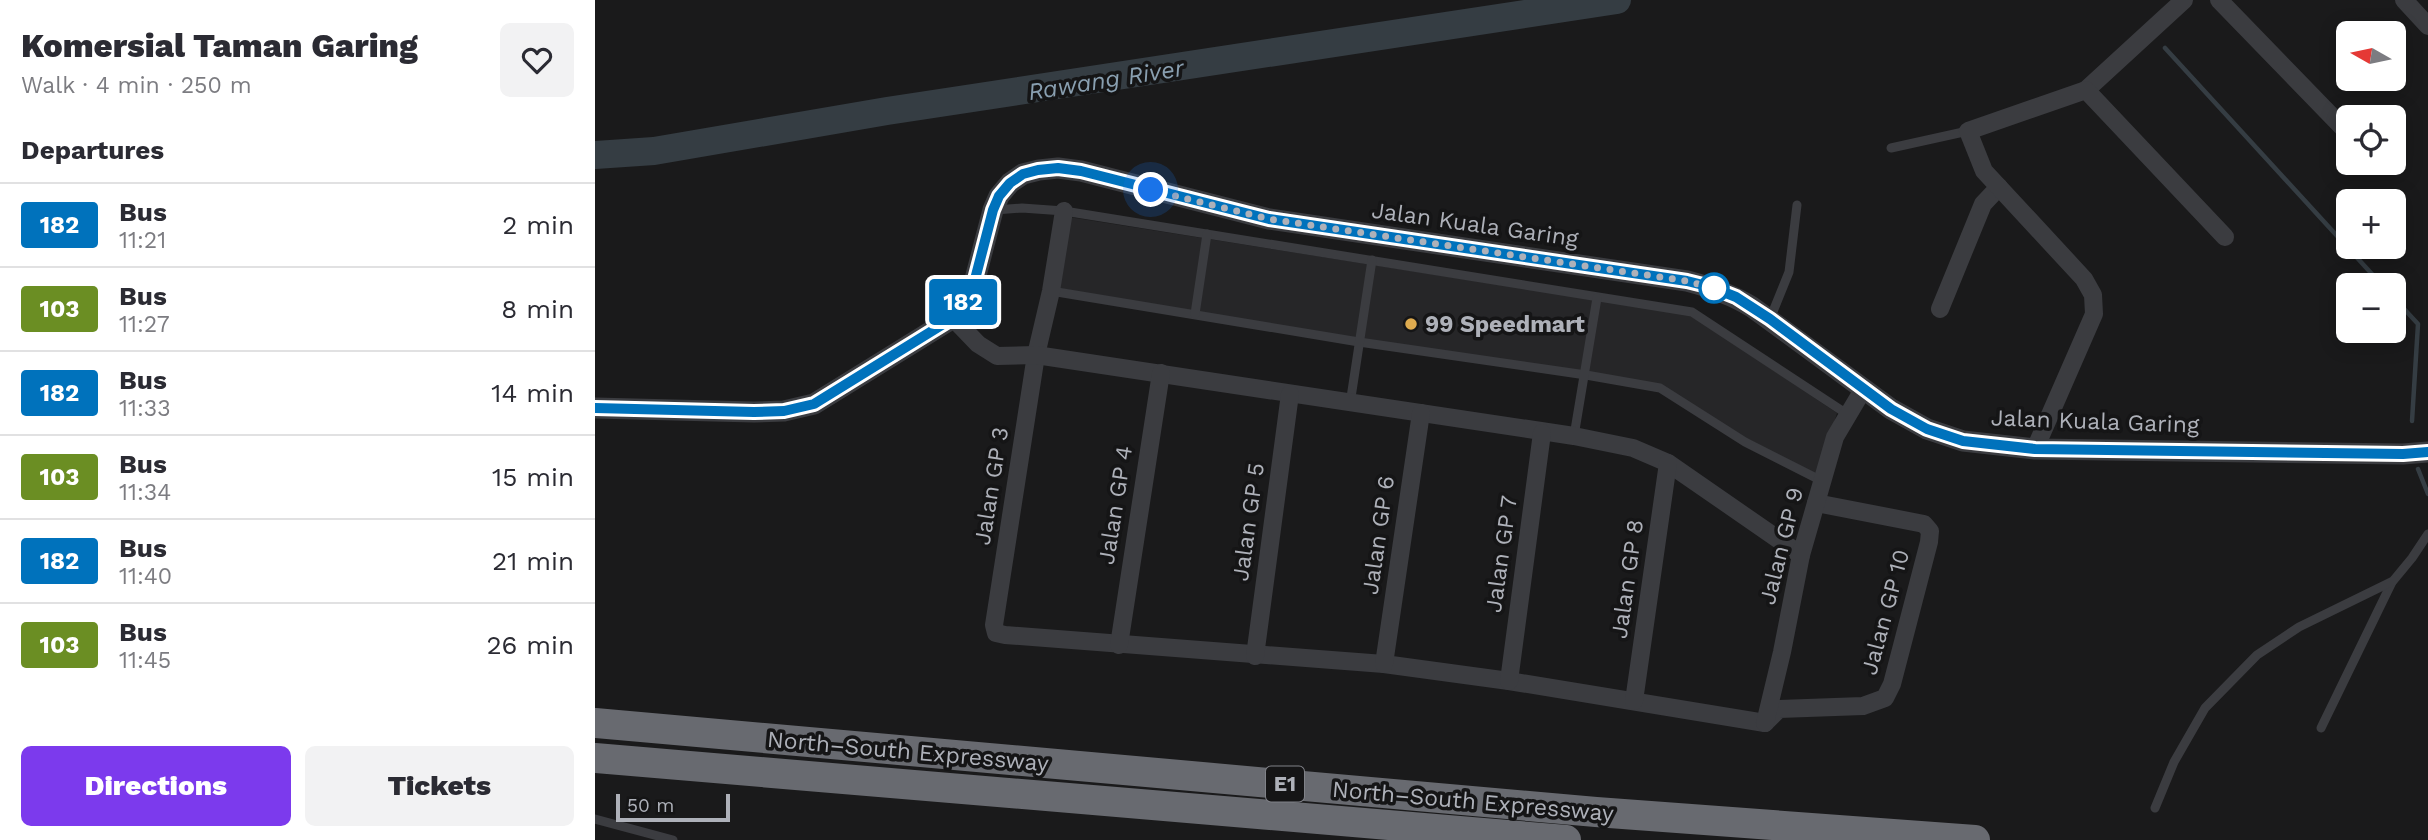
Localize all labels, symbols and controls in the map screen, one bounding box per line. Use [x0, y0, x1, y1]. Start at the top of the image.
north arrow [2336, 21, 2406, 91]
map controls [2336, 21, 2406, 343]
button: heart [500, 23, 574, 97]
text: Komersial Taman Garing [21, 26, 418, 65]
water label: Rawang River [1026, 54, 1188, 106]
text: Walk · 4 min · 250 m [21, 72, 252, 99]
button: locate [2336, 105, 2406, 175]
text: Departures [21, 135, 164, 165]
your location [1133, 172, 1168, 207]
button: + [2336, 189, 2406, 259]
text: Bus [119, 197, 167, 227]
street label: Jalan Kuala Garing [1370, 197, 1581, 252]
text: 2 min [502, 210, 574, 240]
text: 182 [40, 211, 79, 239]
text: 11:21 [119, 227, 166, 254]
unlabelled marker [1699, 273, 1729, 303]
button: − [2336, 273, 2406, 343]
line badge: 182 [923, 279, 1003, 325]
text: Bus [119, 281, 167, 311]
text: 182 [943, 288, 983, 316]
text: 8 min [501, 294, 574, 324]
text: 103 [40, 295, 79, 323]
text: 11:27 [119, 311, 170, 338]
place label: 99 Speedmart [1425, 311, 1585, 338]
marker: 99 Speedmart [1403, 316, 1419, 332]
text: Bus [119, 365, 167, 395]
text: 14 min [491, 378, 574, 408]
text: 182 [40, 379, 79, 407]
text: 11:33 [119, 395, 171, 422]
street label: Jalan Kuala Garing [1990, 404, 2200, 439]
street label: Jalan GP 3 [969, 425, 1014, 547]
street label: Jalan GP 4 [1093, 444, 1138, 566]
text: Bus [119, 449, 167, 479]
street label: Jalan GP 5 [1227, 461, 1270, 583]
text: 15 min [492, 462, 574, 492]
text: 103 [40, 463, 79, 491]
street label: Jalan GP 6 [1357, 474, 1400, 596]
text: 11:34 [119, 479, 171, 506]
street label: Jalan GP 9 [1754, 485, 1809, 608]
street label: Jalan GP 7 [1480, 494, 1523, 614]
street label: Jalan GP 8 [1606, 518, 1649, 640]
text: Bus [119, 533, 167, 563]
text: 21 min [492, 546, 574, 576]
text: 182 [40, 547, 79, 575]
street label: Jalan GP 10 [1856, 547, 1915, 678]
text: 11:40 [119, 563, 172, 590]
text: Bus [119, 617, 167, 647]
text: 26 min [486, 630, 574, 660]
text: 103 [40, 631, 79, 659]
text: 11:45 [119, 647, 171, 674]
street label: North–South Expressway [766, 726, 1050, 777]
button: Directions [21, 746, 291, 826]
button: Tickets [305, 746, 574, 826]
road number: E1 [1266, 766, 1304, 802]
street label: North–South Expressway [1331, 776, 1615, 827]
scale bar [616, 791, 730, 823]
text: 50 m [627, 794, 674, 817]

